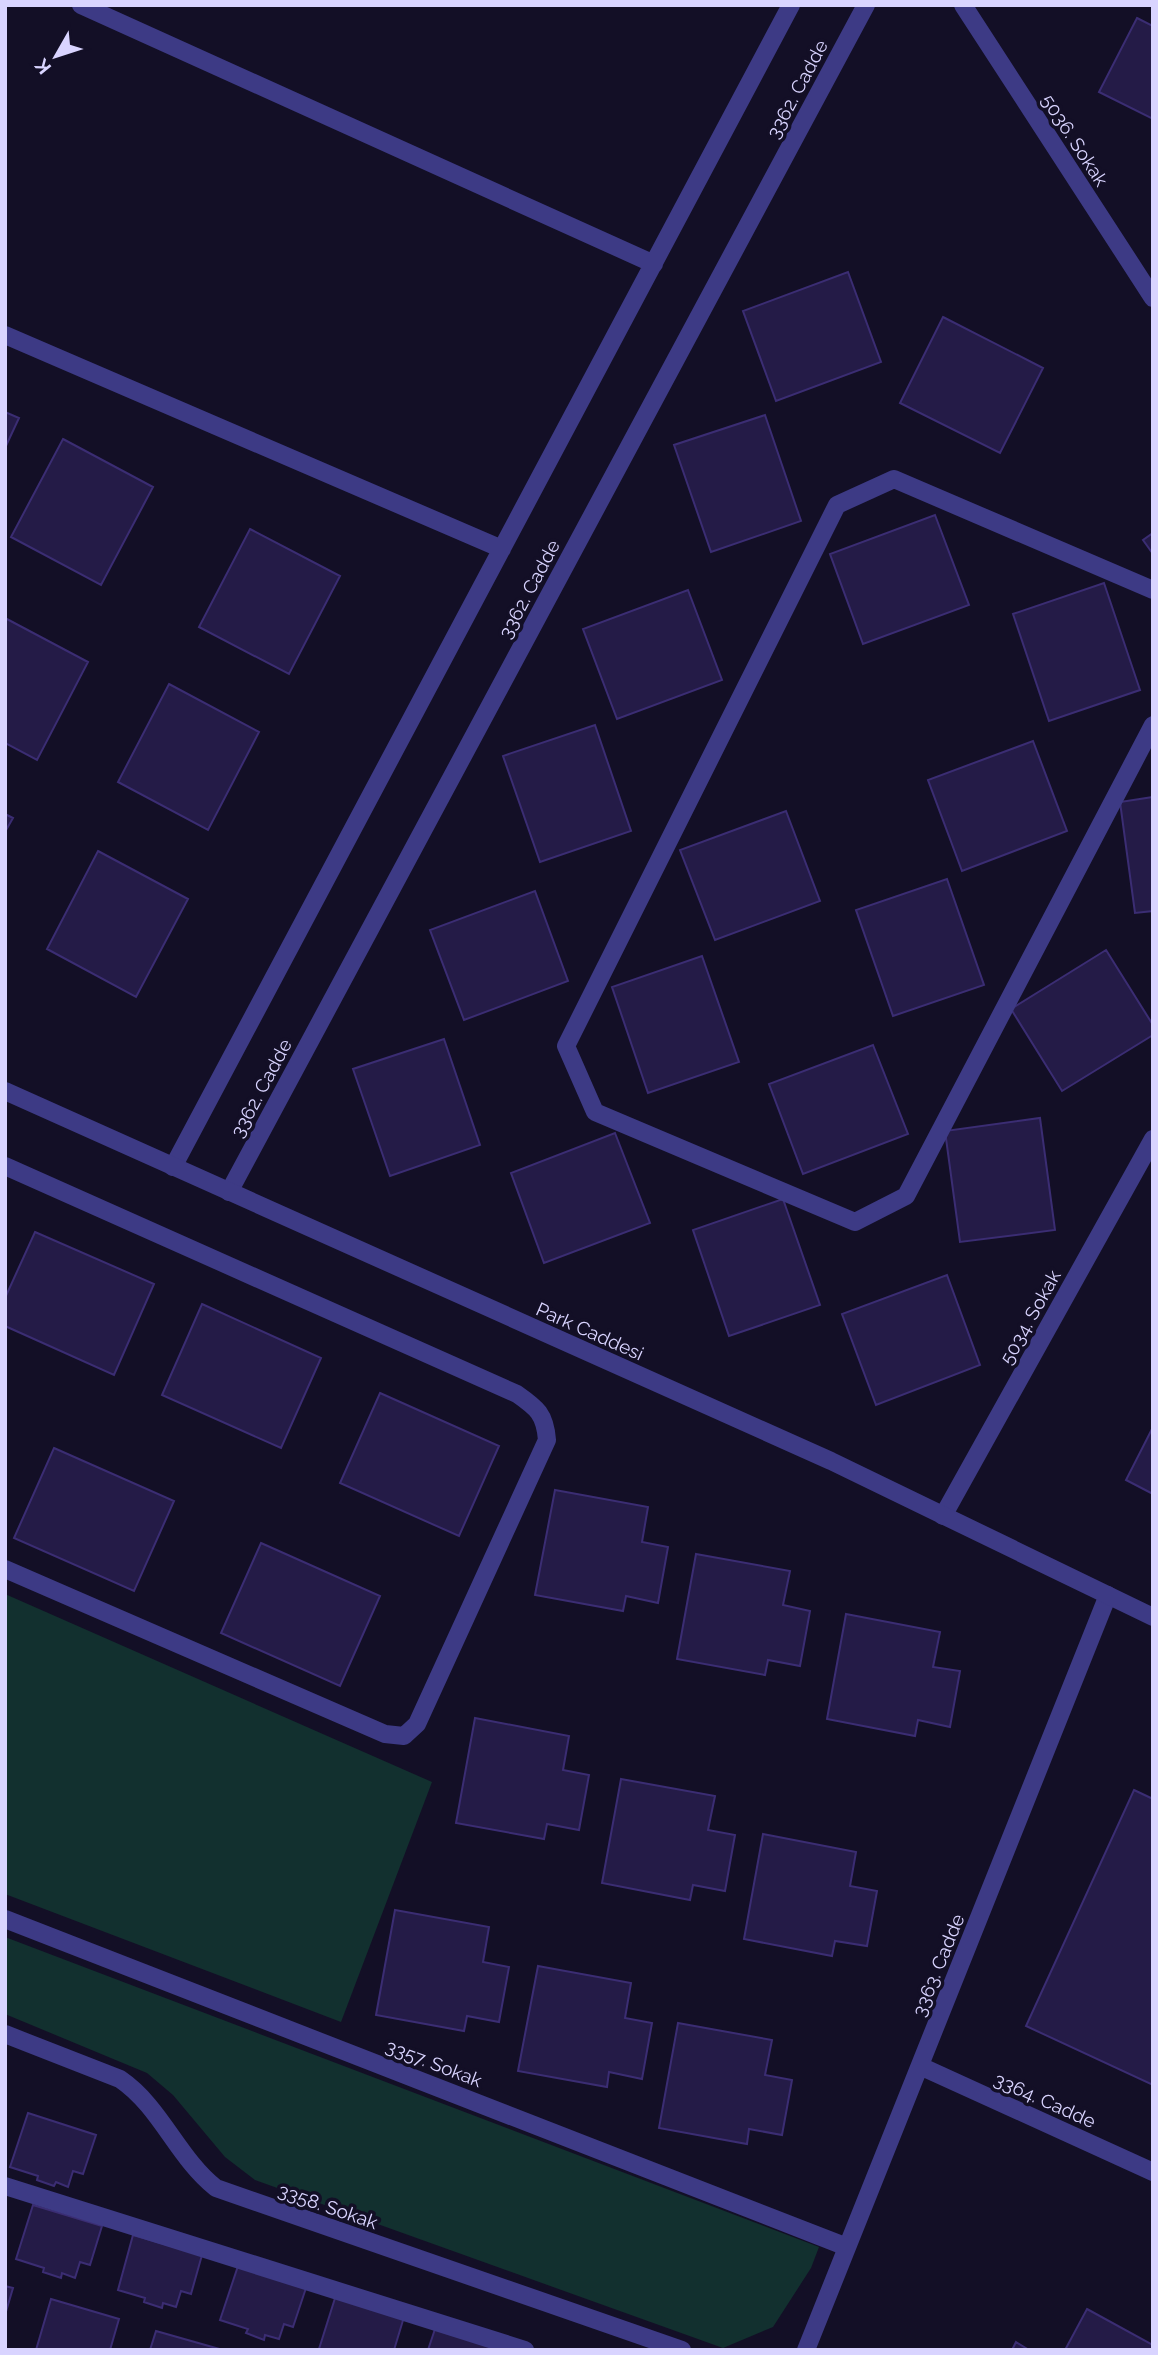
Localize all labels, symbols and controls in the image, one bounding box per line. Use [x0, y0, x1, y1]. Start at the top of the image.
north arrow [21, 21, 91, 91]
street label: 3362. Cadde [762, 36, 832, 142]
text: K [30, 55, 55, 79]
street label: 5036. Sokak [1037, 90, 1113, 190]
street label: 3362. Cadde [494, 536, 564, 642]
street label: 3362. Cadde [226, 1035, 296, 1141]
street label: 5034. Sokak [995, 1266, 1065, 1368]
street label: Park Caddesi [533, 1298, 647, 1364]
street label: 3363. Cadde [907, 1911, 969, 2019]
street label: 3357. Sokak [383, 2035, 485, 2091]
street label: 3364. Cadde [991, 2068, 1099, 2132]
street label: 3358. Sokak [275, 2179, 381, 2233]

